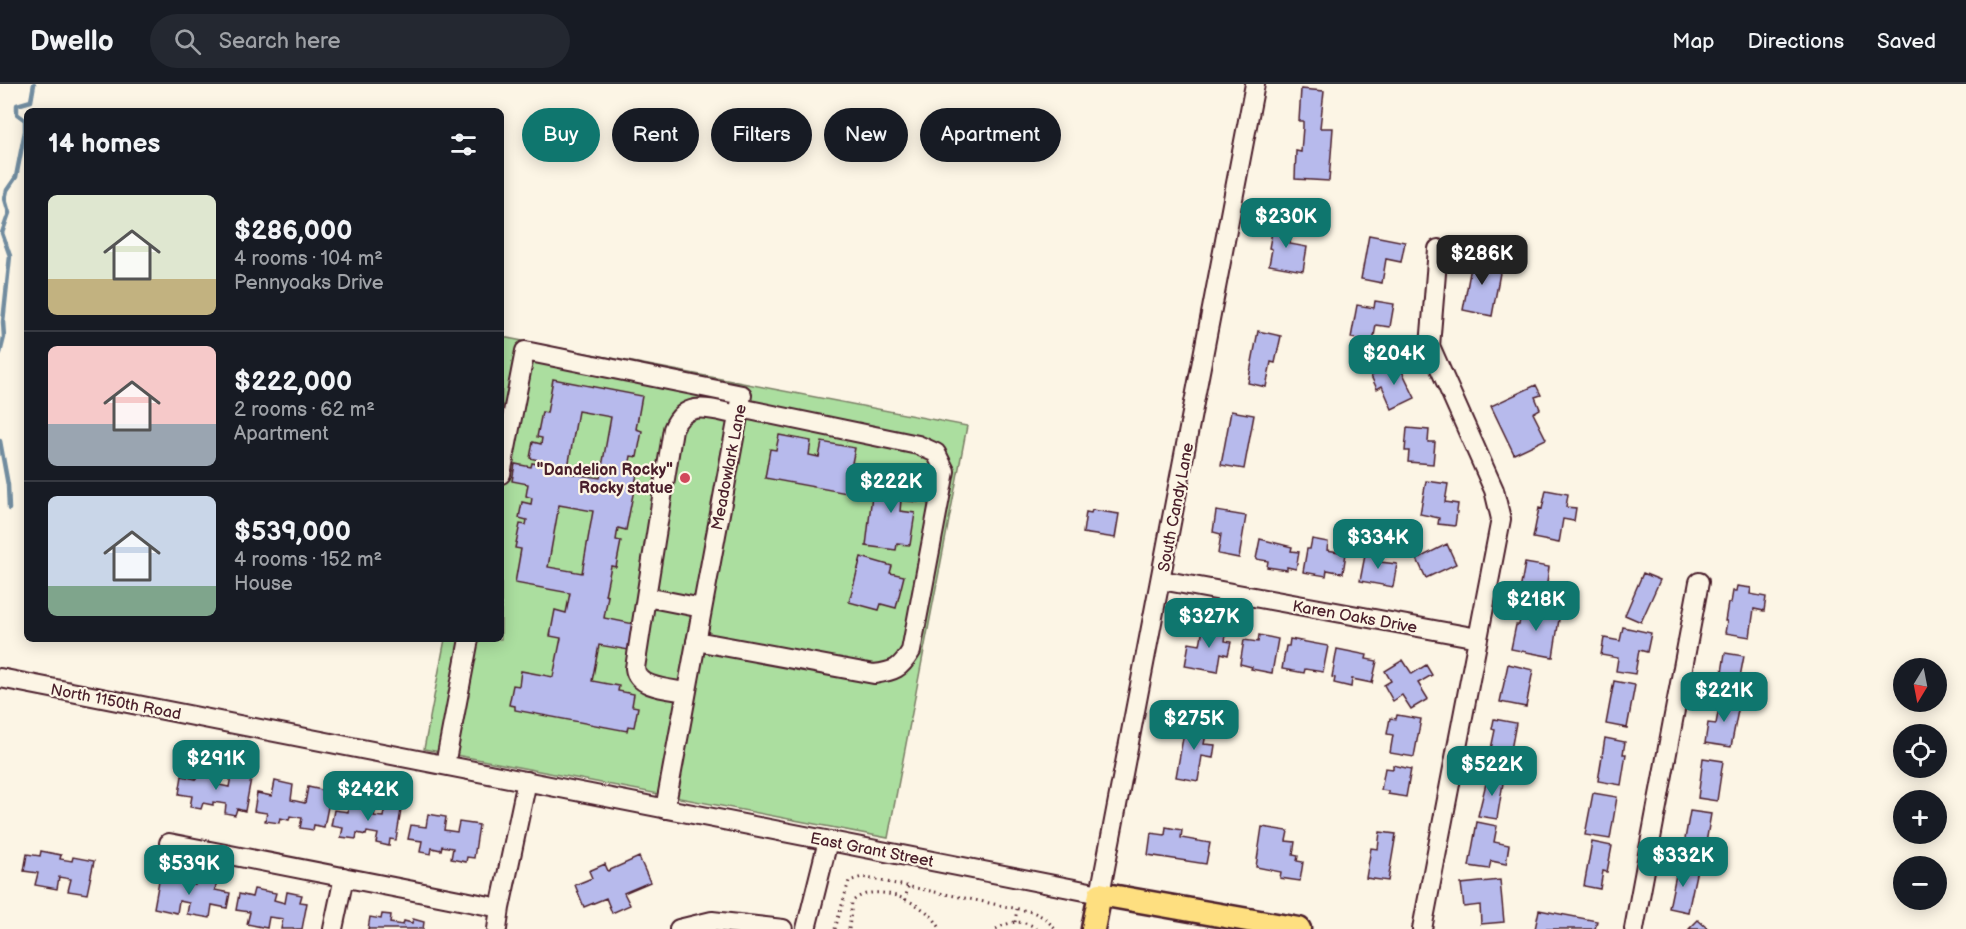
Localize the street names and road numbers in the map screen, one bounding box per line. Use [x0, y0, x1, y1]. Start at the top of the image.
street label: Meadowlark Lane [708, 402, 751, 532]
street label: South Candy Lane [1155, 441, 1198, 573]
street label: Karen Oaks Drive [1291, 597, 1419, 638]
street label: North 1150th Road [49, 680, 183, 724]
street label: East Grant Street [808, 829, 935, 872]

